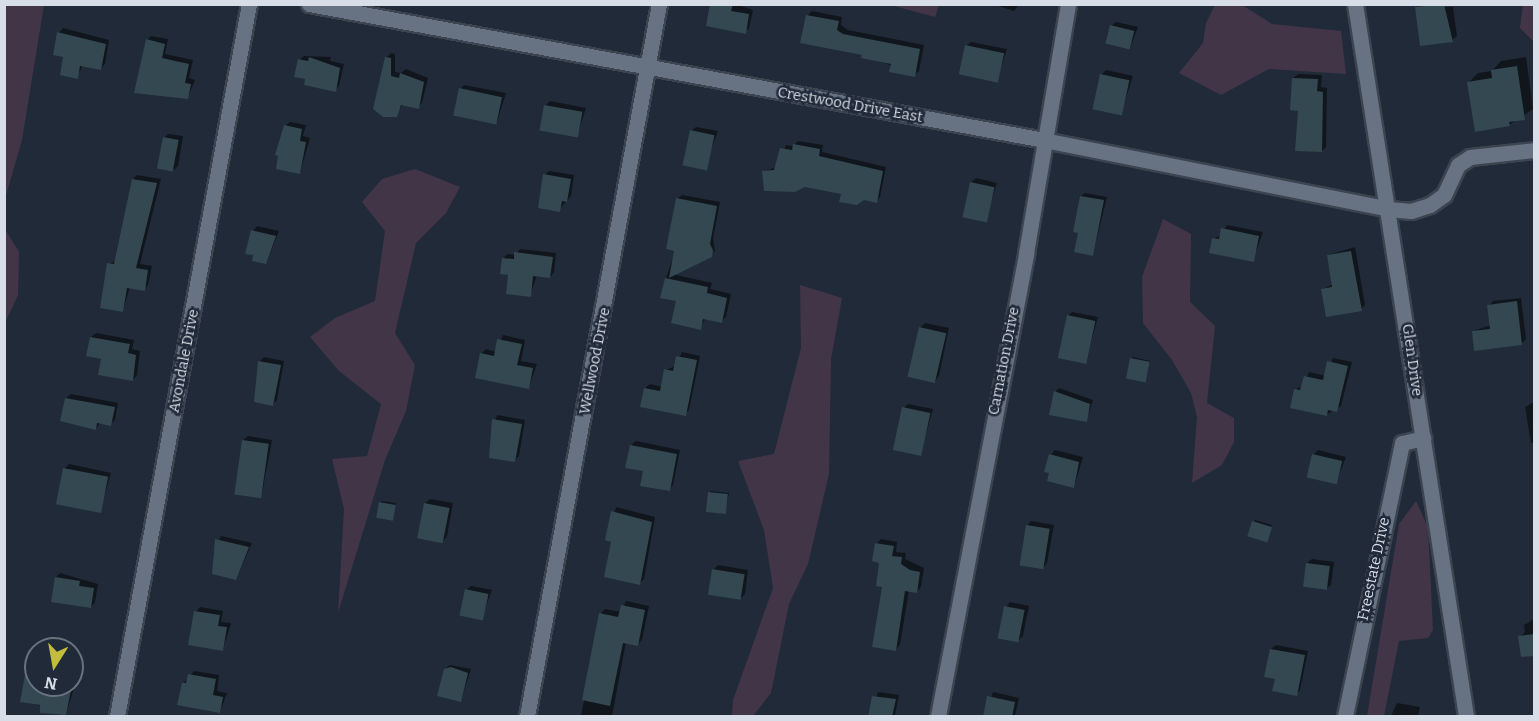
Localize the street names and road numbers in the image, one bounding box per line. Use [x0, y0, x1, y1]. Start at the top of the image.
street label: Crestwood Drive East [776, 83, 924, 127]
street label: Carnation Drive [985, 305, 1023, 417]
street label: Wellwood Drive [576, 306, 614, 416]
street label: Avondale Drive [165, 308, 203, 414]
street label: Glen Drive [1398, 323, 1426, 397]
street label: Freestate Drive [1354, 516, 1394, 622]

